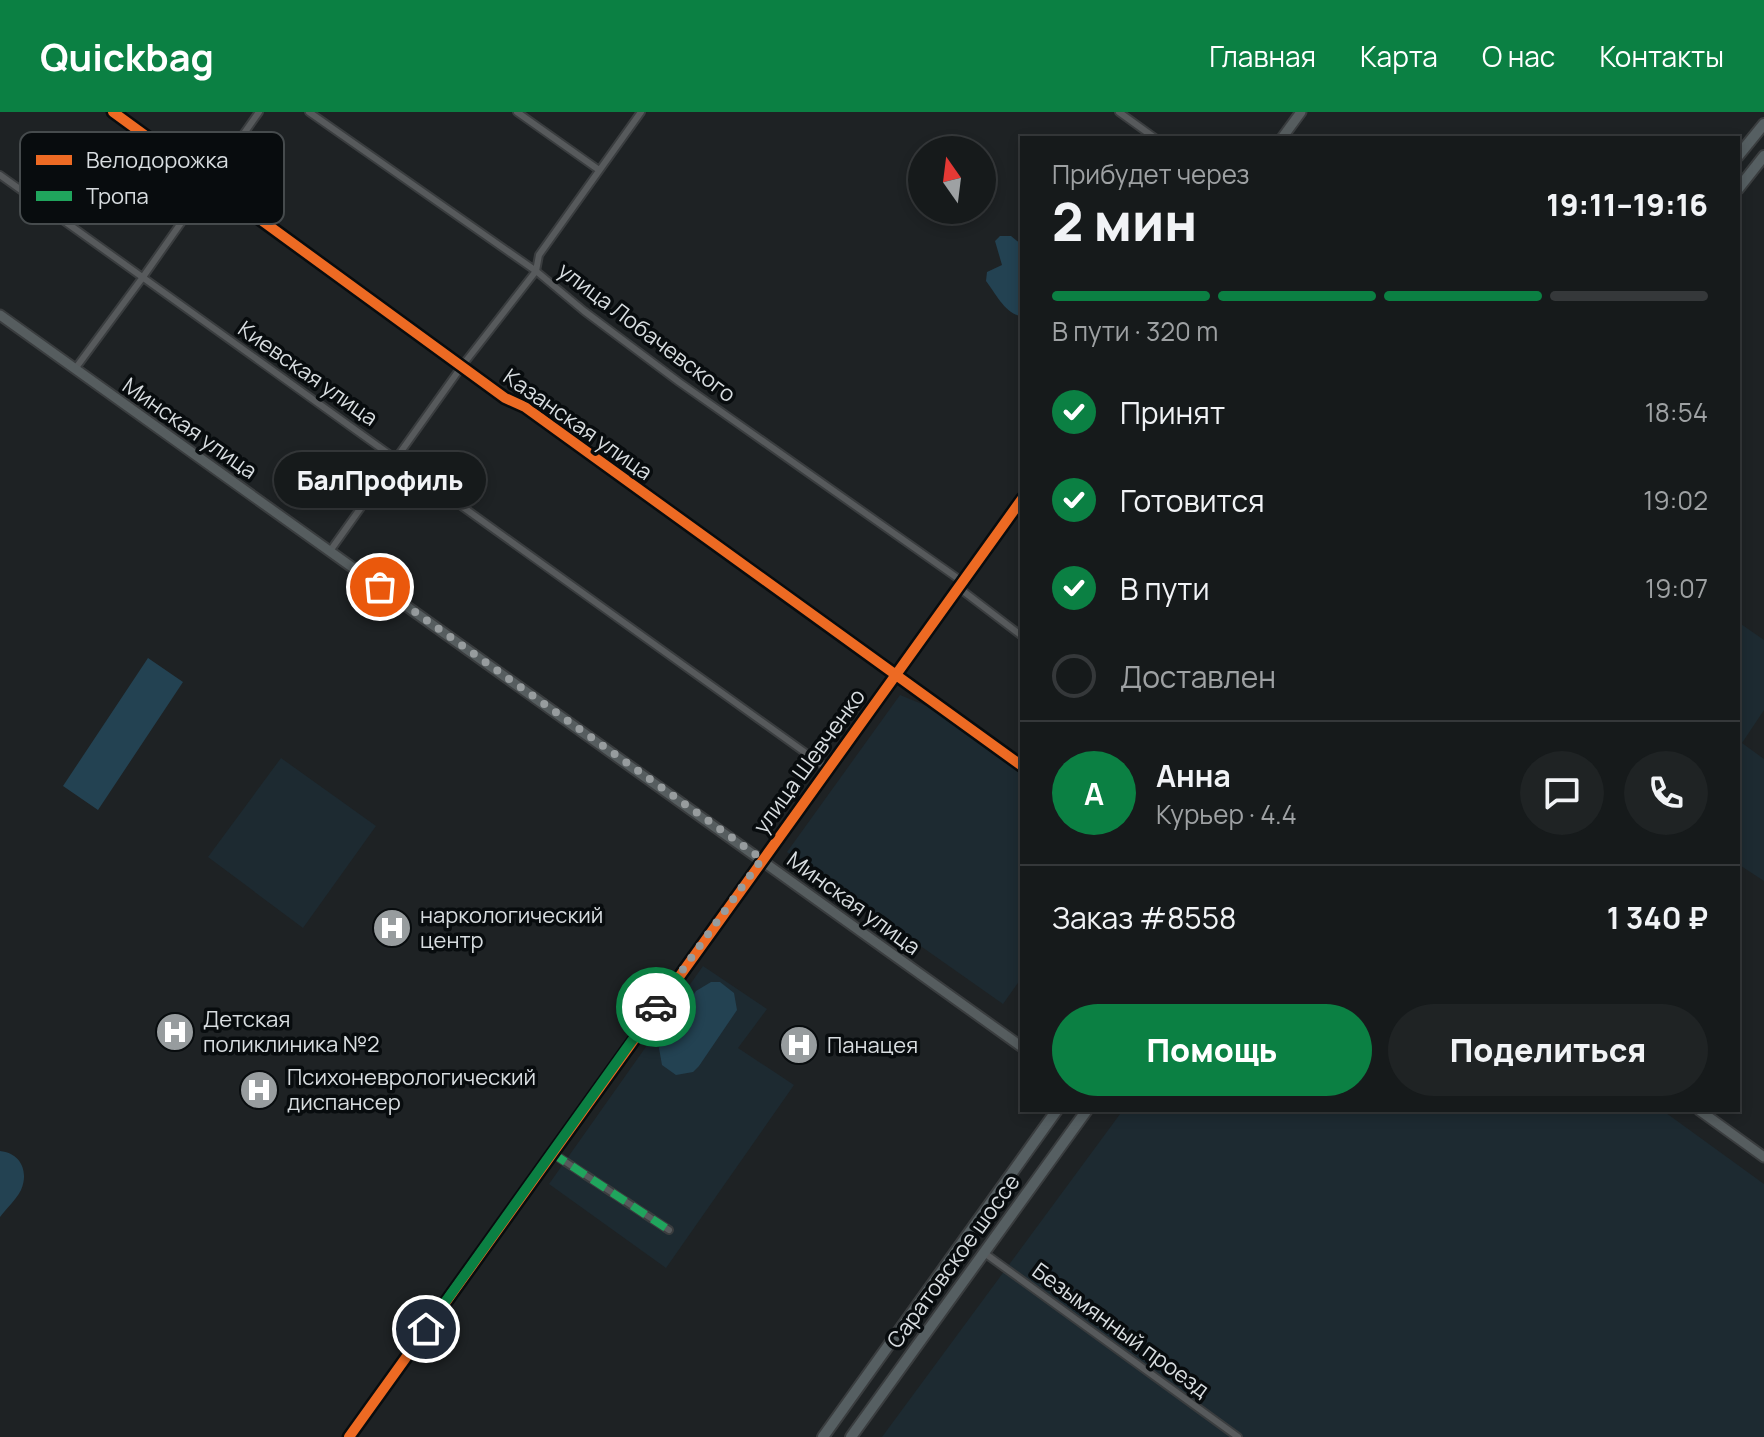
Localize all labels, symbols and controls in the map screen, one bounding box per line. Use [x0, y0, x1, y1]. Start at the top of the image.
text: Quickbag [40, 30, 214, 82]
text: Главная [1209, 37, 1316, 75]
text: Карта [1360, 37, 1438, 75]
text: О нас [1482, 37, 1555, 75]
text: Контакты [1599, 37, 1724, 75]
legend [20, 132, 284, 224]
north arrow [908, 136, 996, 224]
map controls [908, 136, 996, 224]
text: Велодорожка [86, 145, 229, 175]
text: Прибудет через [1052, 156, 1250, 192]
text: Тропа [86, 181, 149, 211]
text: 19:11–19:16 [1546, 184, 1708, 225]
text: 2 мин [1052, 186, 1197, 257]
street label: улица Лобачевского [552, 255, 742, 409]
text: В пути · 320 m [1052, 313, 1218, 349]
street label: Киевская улица [232, 314, 384, 432]
street label: Казанская улица [497, 361, 659, 487]
street label: Минская улица [117, 370, 263, 486]
icon: check [1052, 390, 1096, 434]
text: Принят [1120, 392, 1225, 433]
text: 18:54 [1645, 394, 1708, 430]
callout: БалПрофиль [274, 451, 486, 507]
text: БалПрофиль [297, 462, 463, 498]
icon: check [1052, 478, 1096, 522]
text: Готовится [1120, 480, 1265, 521]
text: 19:02 [1643, 482, 1708, 518]
pin [346, 553, 414, 621]
icon: bag [358, 565, 402, 609]
icon: check [1052, 566, 1096, 610]
text: В пути [1120, 568, 1210, 609]
text: 19:07 [1645, 570, 1708, 606]
text: Доставлен [1120, 656, 1276, 697]
street label: улица Шевченко [746, 682, 872, 840]
button: chat [1520, 751, 1604, 835]
button: phone [1624, 751, 1708, 835]
text: Анна [1156, 755, 1231, 796]
text: А [1084, 773, 1104, 814]
text: Курьер · 4.4 [1156, 796, 1297, 832]
street label: Минская улица [781, 844, 927, 962]
text: Заказ #8558 [1052, 897, 1236, 938]
text: 1 340 ₽ [1607, 897, 1708, 938]
place label: наркологический центр [420, 900, 603, 955]
hospital icon: наркологический центр [371, 907, 413, 949]
courier [616, 967, 696, 1047]
icon: car [634, 985, 678, 1029]
place label: Детская поликлиника №2 [203, 1004, 380, 1059]
button: Помощь [1052, 1004, 1372, 1096]
button: Поделиться [1388, 1004, 1708, 1096]
hospital icon: Детская поликлиника №2 [154, 1011, 196, 1053]
hospital icon: Панацея [778, 1024, 820, 1066]
place label: Панацея [827, 1030, 918, 1060]
place label: Психоневрологический диспансер [287, 1062, 536, 1117]
hospital icon: Психоневрологический диспансер [238, 1069, 280, 1111]
street label: Саратовское шоссе [880, 1168, 1027, 1354]
street label: Безымянный проезд [1026, 1256, 1216, 1404]
pin [392, 1295, 460, 1363]
icon: home [404, 1307, 448, 1351]

